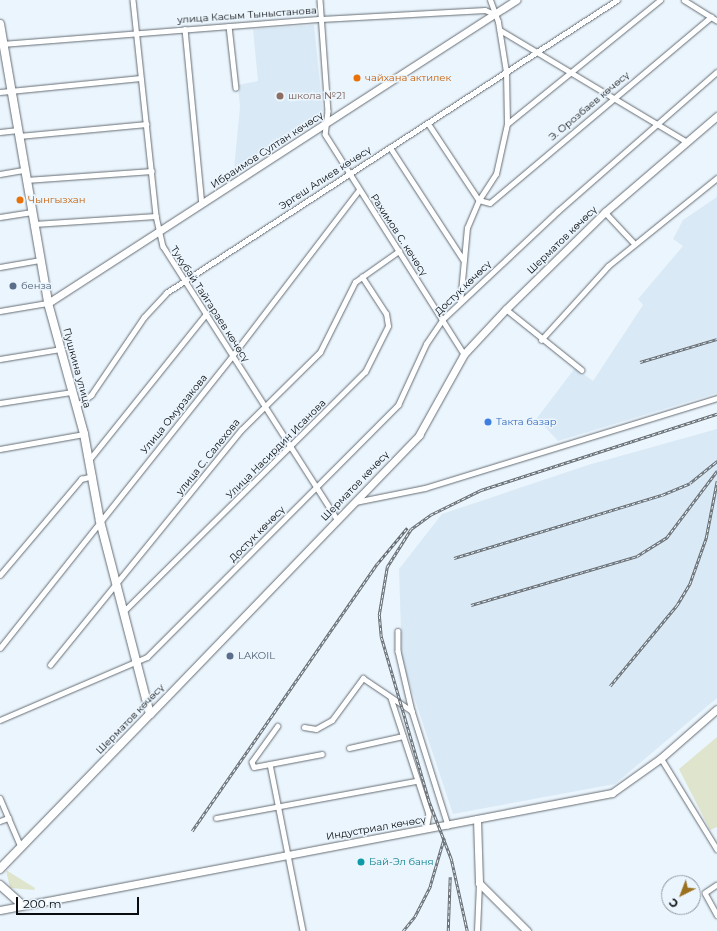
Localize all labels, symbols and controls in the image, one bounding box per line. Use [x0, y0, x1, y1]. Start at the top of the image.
street label: улица Касым Тыныстанова [177, 4, 317, 26]
street label: Э. Орозбаев көчөсү [546, 69, 632, 143]
place label: чайхана актилек [365, 72, 451, 84]
marker: чайхана актилек [352, 73, 362, 83]
place label: школа №21 [288, 90, 346, 102]
marker: школа №21 [275, 91, 285, 101]
street label: Ибраимов Султан көчөсү [209, 109, 325, 191]
street label: Эргеш Алиев көчөсү [277, 144, 373, 212]
street label: Рахимов С. көчөсү [368, 192, 430, 278]
place label: Чынгызхан [28, 194, 85, 206]
marker: Чынгызхан [15, 195, 25, 205]
street label: Шерматов көчөсү [524, 203, 600, 277]
street label: Тукубай Тайгараев көчөсү [168, 244, 252, 364]
street label: Достук көчөсү [432, 258, 494, 318]
place label: бенза [21, 280, 52, 292]
marker: бенза [8, 281, 18, 291]
street label: Пушкина улица [61, 327, 93, 409]
street label: Улица Омурзакова [138, 372, 210, 456]
street label: Улица Насирдин Исанова [224, 397, 328, 501]
place label: Такта базар [496, 416, 557, 428]
street label: улица С. Салехова [174, 417, 242, 497]
marker: Такта базар [483, 417, 493, 427]
street label: Шерматов көчөсү [318, 448, 392, 524]
street label: Достук көчөсү [227, 504, 287, 564]
place label: LAKOIL [238, 650, 275, 662]
marker: LAKOIL [225, 651, 235, 661]
street label: Шерматов көчөсү [93, 681, 167, 757]
street label: Индустриал көчөсү [325, 813, 427, 843]
place label: Бай-Эл баня [369, 856, 434, 868]
marker: Бай-Эл баня [356, 857, 366, 867]
north arrow [661, 875, 701, 915]
scale bar [18, 889, 141, 915]
text: С [666, 895, 681, 911]
text: 200 m [23, 896, 62, 911]

